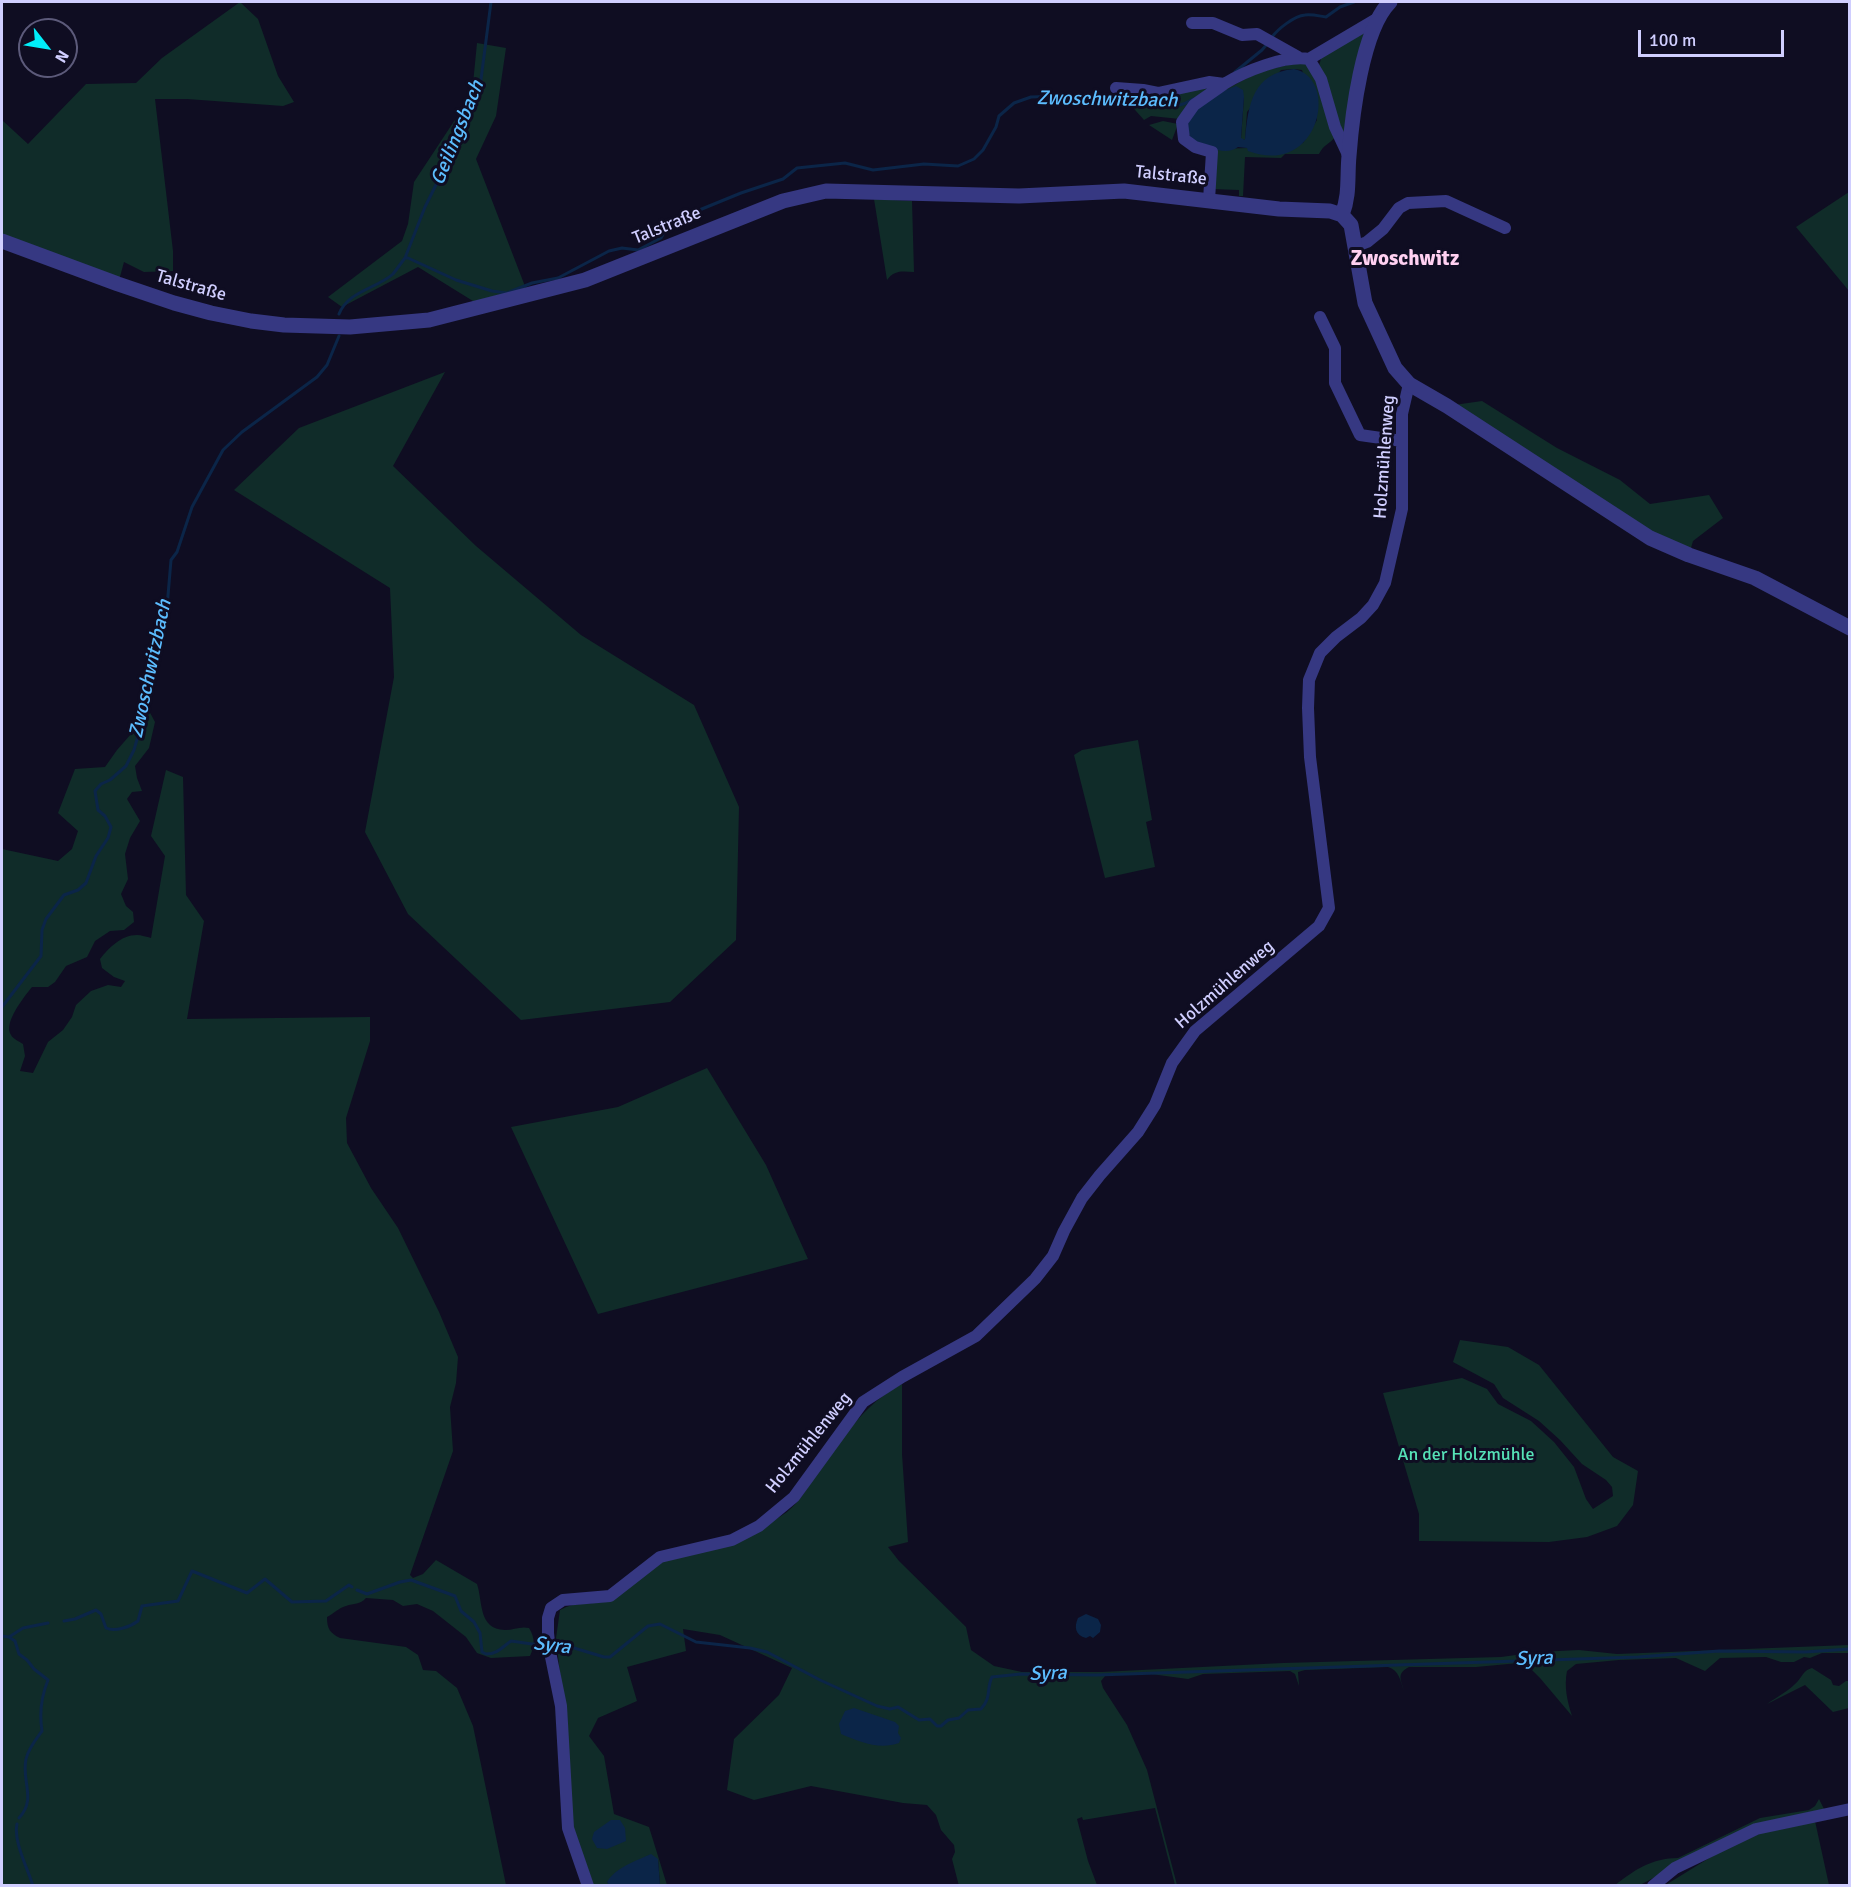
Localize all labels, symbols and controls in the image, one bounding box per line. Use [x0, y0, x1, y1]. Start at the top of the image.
north arrow [18, 18, 78, 78]
scale bar [1641, 18, 1786, 56]
text: 100 m [1649, 29, 1696, 51]
text: N [50, 46, 73, 66]
water label: Geilingsbach [426, 77, 490, 189]
water label: Zwoschwitzbach [1036, 87, 1178, 113]
street label: Talstraße [1134, 161, 1208, 191]
street label: Talstraße [630, 202, 704, 250]
district label: Zwoschwitz [1351, 246, 1459, 272]
street label: Talstraße [153, 266, 229, 306]
street label: Holzmühlenweg [1370, 394, 1400, 520]
water label: Zwoschwitzbach [125, 598, 177, 740]
street label: Holzmühlenweg [1171, 936, 1279, 1034]
street label: Holzmühlenweg [762, 1388, 856, 1498]
park label: An der Holzmühle [1397, 1444, 1535, 1466]
water label: Syra [532, 1632, 572, 1660]
water label: Syra [1515, 1646, 1553, 1672]
water label: Syra [1029, 1661, 1067, 1687]

